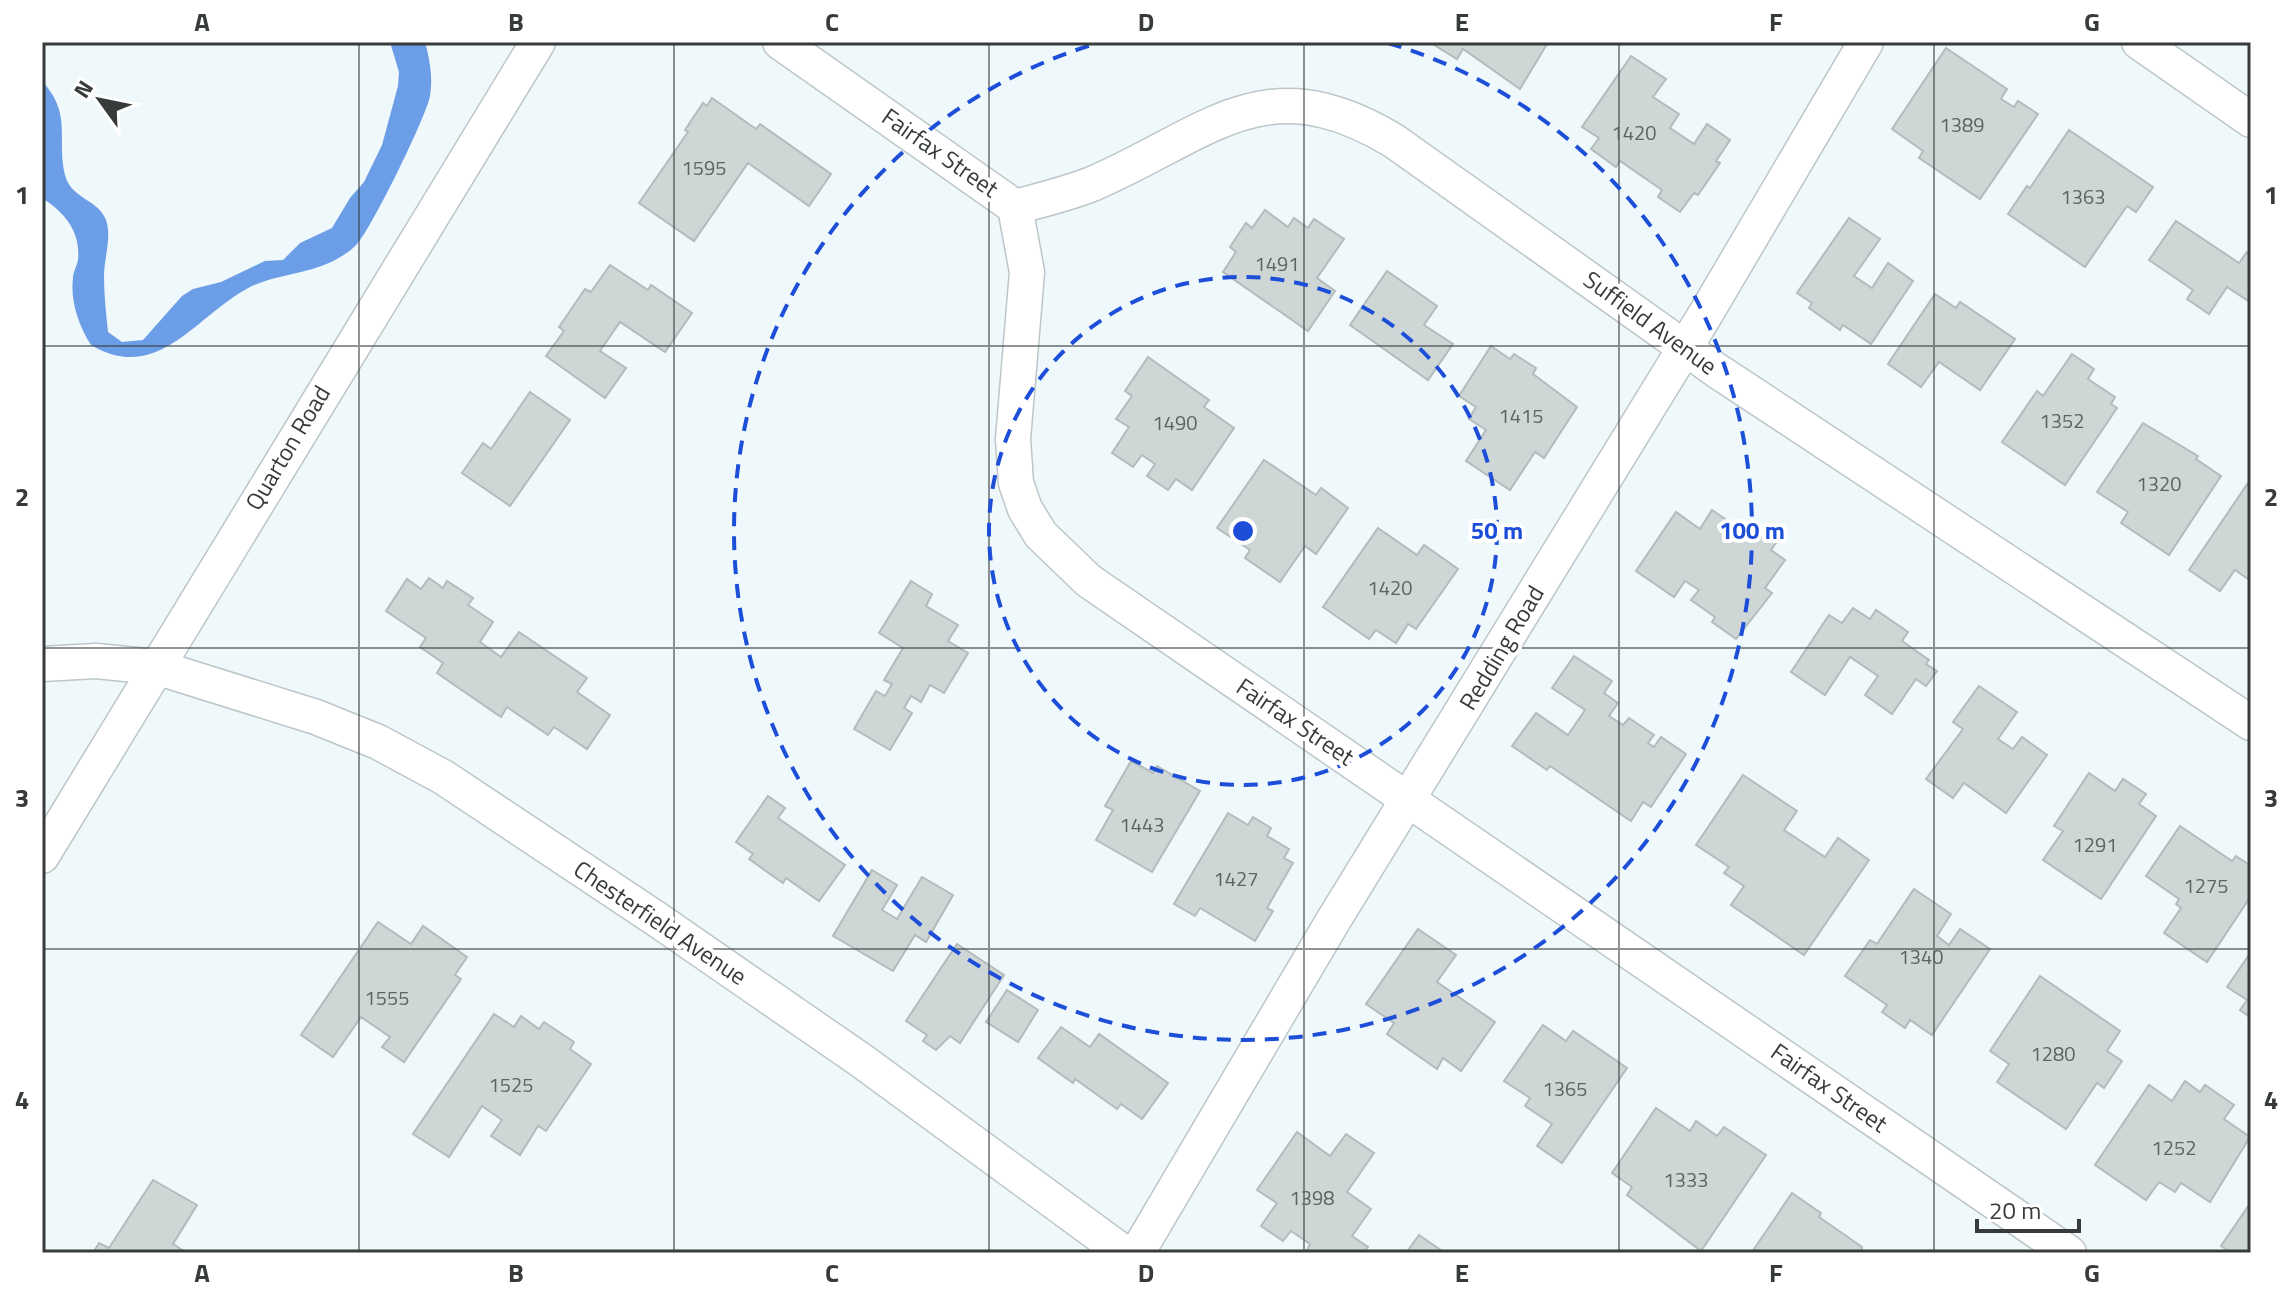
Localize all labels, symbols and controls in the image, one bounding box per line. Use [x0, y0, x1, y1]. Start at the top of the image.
text: A [194, 2, 210, 41]
text: B [508, 2, 524, 41]
text: C [825, 2, 839, 41]
text: D [1138, 2, 1154, 41]
text: E [1455, 2, 1469, 41]
text: F [1769, 2, 1783, 41]
text: G [2084, 2, 2100, 41]
north arrow [60, 60, 140, 140]
text: N [65, 73, 102, 105]
street label: Fairfax Street [875, 99, 1007, 206]
house number: 1389 [1940, 109, 1984, 140]
house number: 1420 [1612, 117, 1656, 148]
house number: 1595 [682, 152, 726, 183]
text: 1 [15, 175, 29, 214]
text: 1 [2264, 175, 2278, 214]
house number: 1363 [2061, 181, 2105, 212]
house number: 1491 [1255, 248, 1299, 279]
street label: Suffield Avenue [1576, 261, 1725, 383]
street label: Quarton Road [236, 378, 339, 517]
house number: 1415 [1499, 400, 1543, 431]
house number: 1352 [2040, 405, 2084, 436]
house number: 1490 [1153, 407, 1197, 438]
house number: 1320 [2137, 468, 2181, 499]
text: 2 [15, 477, 29, 516]
text: 2 [2264, 477, 2278, 516]
text: 50 m [1471, 512, 1523, 548]
text: 100 m [1719, 512, 1785, 548]
centre of rings [1229, 517, 1257, 545]
house number: 1420 [1368, 572, 1412, 603]
street label: Redding Road [1450, 578, 1553, 717]
street label: Fairfax Street [1229, 668, 1362, 774]
text: 3 [15, 778, 29, 817]
text: 3 [2264, 778, 2278, 817]
house number: 1443 [1120, 809, 1164, 840]
house number: 1291 [2073, 829, 2117, 860]
street label: Chesterfield Avenue [567, 851, 754, 994]
house number: 1427 [1214, 863, 1258, 894]
house number: 1275 [2184, 870, 2228, 901]
house number: 1340 [1899, 941, 1943, 972]
house number: 1555 [365, 982, 409, 1013]
street label: Fairfax Street [1764, 1034, 1896, 1141]
house number: 1280 [2031, 1038, 2075, 1069]
house number: 1525 [489, 1069, 533, 1100]
house number: 1365 [1543, 1073, 1587, 1104]
text: 4 [15, 1080, 29, 1119]
text: 4 [2264, 1080, 2278, 1119]
house number: 1252 [2152, 1132, 2196, 1163]
house number: 1333 [1664, 1164, 1708, 1195]
house number: 1398 [1290, 1182, 1334, 1213]
scale bar [1977, 1183, 2079, 1233]
text: 20 m [1989, 1192, 2041, 1228]
text: A [194, 1253, 210, 1292]
text: B [508, 1253, 524, 1292]
text: C [825, 1253, 839, 1292]
text: D [1138, 1253, 1154, 1292]
text: E [1455, 1253, 1469, 1292]
text: F [1769, 1253, 1783, 1292]
text: G [2084, 1253, 2100, 1292]

